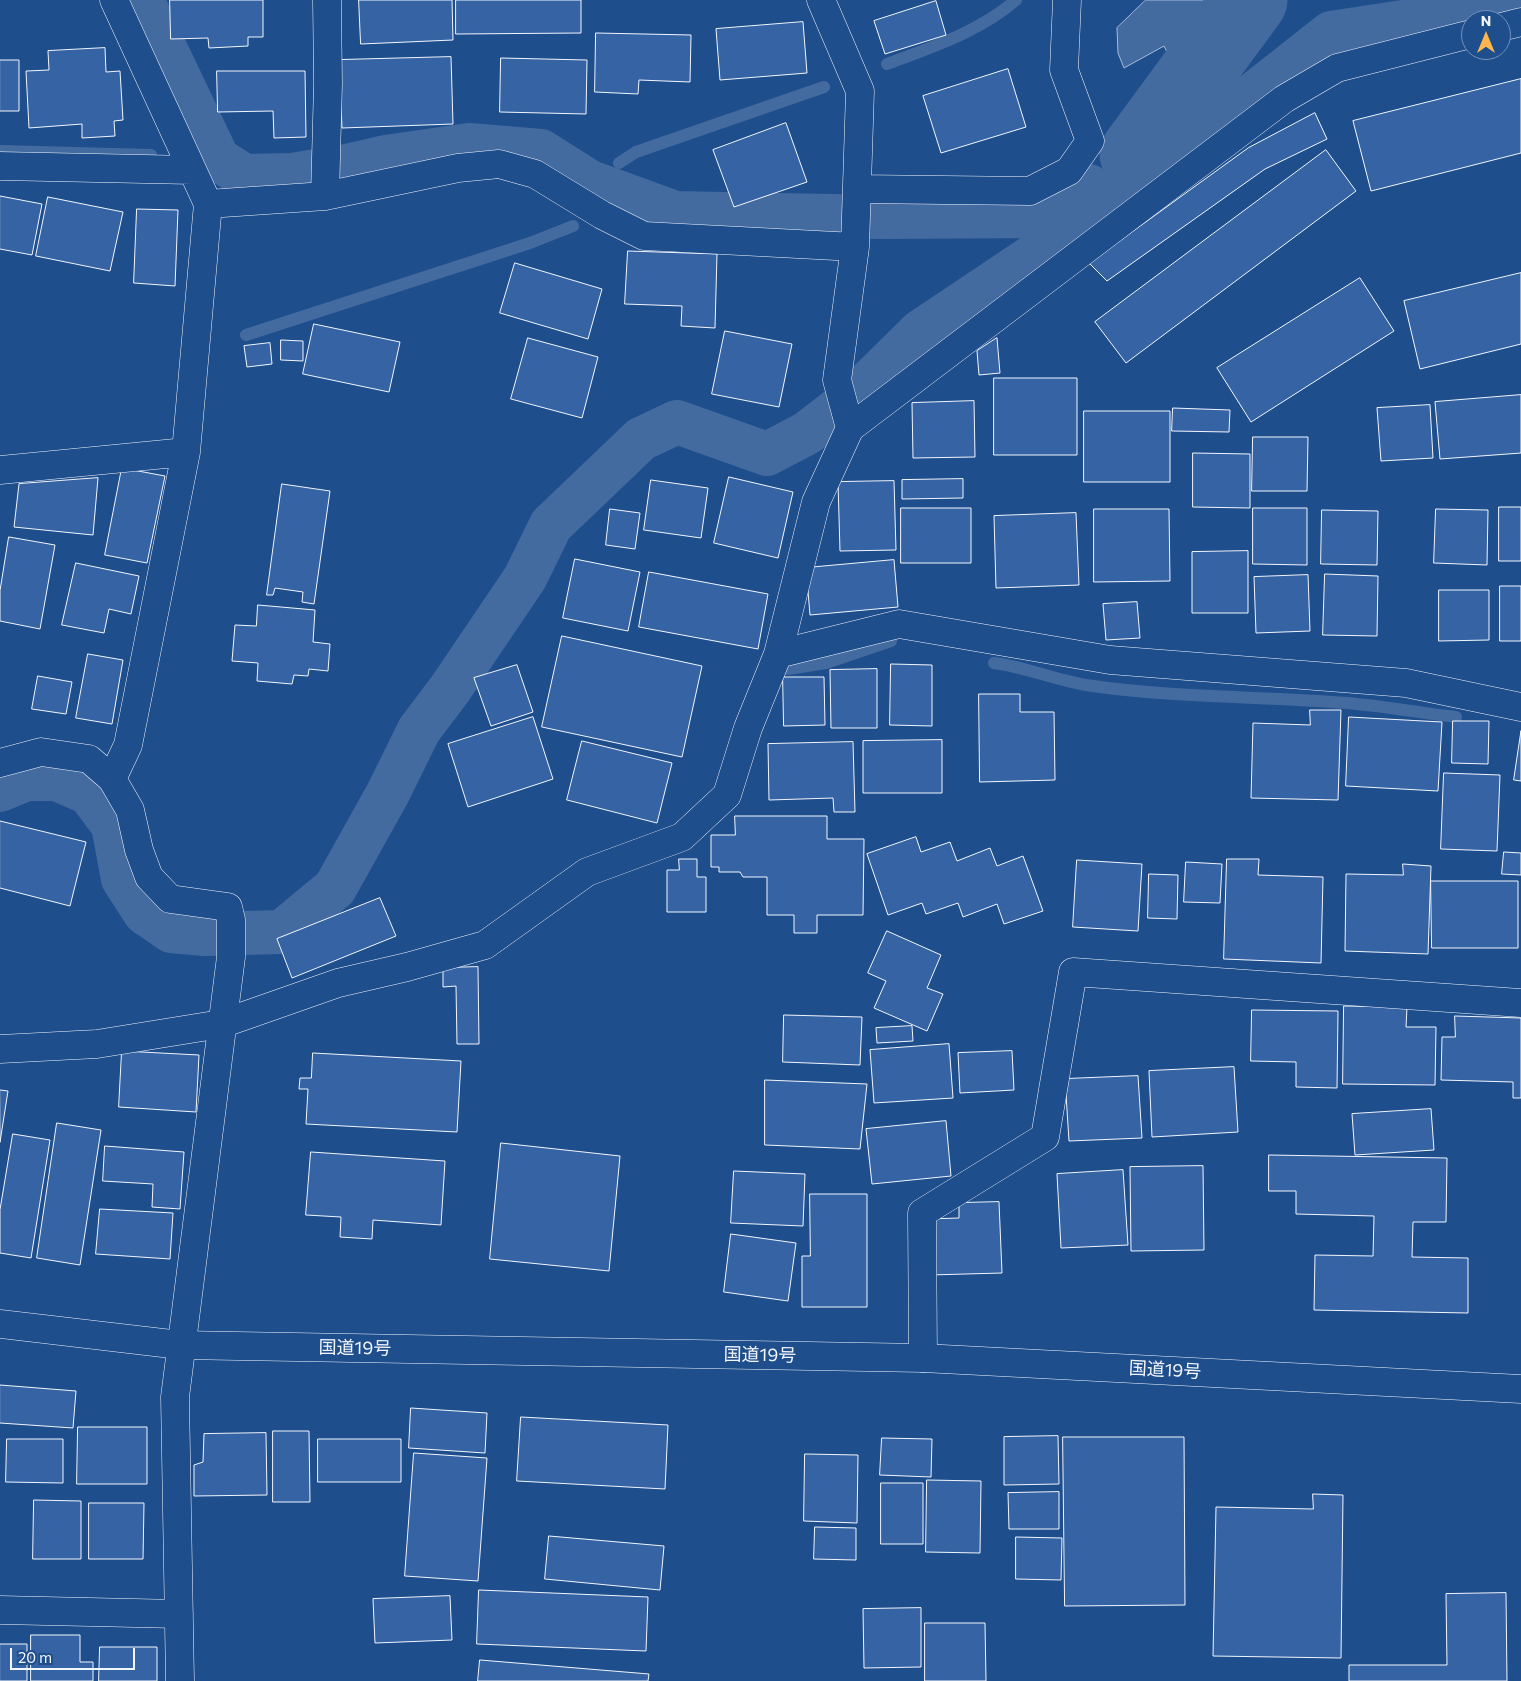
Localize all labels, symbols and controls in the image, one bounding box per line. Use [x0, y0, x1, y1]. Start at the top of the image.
north arrow [1461, 10, 1511, 60]
text: N [1481, 12, 1491, 29]
street label: 国道19号 [319, 1337, 391, 1359]
street label: 国道19号 [724, 1344, 796, 1366]
street label: 国道19号 [1128, 1357, 1202, 1383]
scale bar [12, 1638, 138, 1670]
text: 20 m [18, 1648, 52, 1666]

